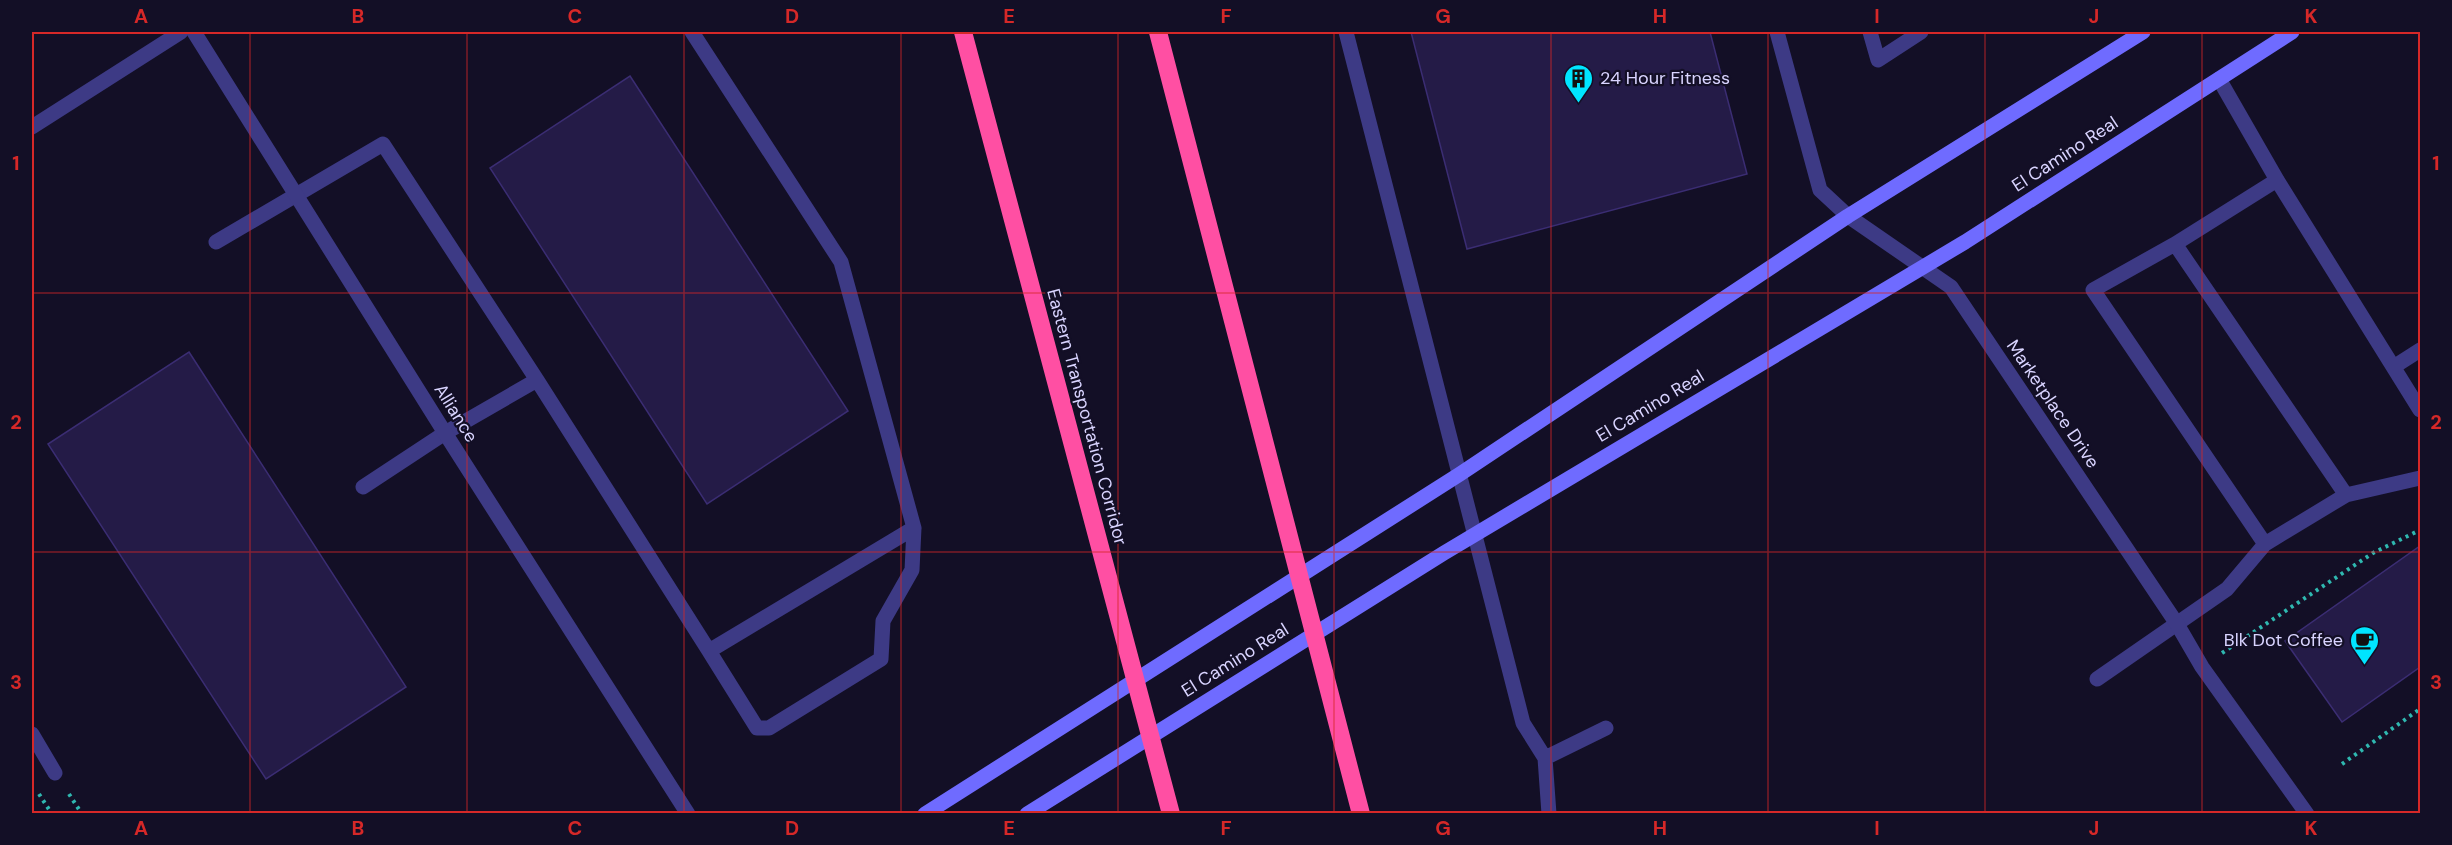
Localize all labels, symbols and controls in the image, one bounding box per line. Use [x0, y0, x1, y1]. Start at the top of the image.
text: A [134, 3, 148, 29]
text: B [352, 3, 364, 29]
text: C [568, 3, 582, 29]
text: D [785, 3, 799, 29]
text: E [1003, 3, 1015, 29]
text: F [1220, 3, 1232, 29]
text: G [1435, 3, 1451, 29]
text: H [1653, 3, 1667, 29]
text: I [1874, 3, 1880, 29]
text: J [2089, 3, 2099, 29]
text: K [2304, 3, 2318, 29]
building icon: 24 Hour Fitness [1563, 62, 1595, 104]
place label: 24 Hour Fitness [1600, 66, 1730, 90]
street label: El Camino Real [2007, 111, 2123, 197]
text: 1 [12, 150, 20, 176]
text: 1 [2432, 150, 2440, 176]
street label: Eastern Transportation Corridor [1041, 286, 1133, 548]
street label: Marketplace Drive [2001, 335, 2105, 473]
street label: El Camino Real [1592, 364, 1708, 448]
street label: Alliance [429, 379, 483, 447]
text: 2 [10, 409, 22, 435]
text: 2 [2430, 409, 2442, 435]
street label: El Camino Real [1177, 617, 1293, 703]
cafe icon: Blk Dot Coffee [2348, 624, 2380, 666]
place label: Blk Dot Coffee [2224, 628, 2343, 652]
text: 3 [10, 669, 22, 695]
text: 3 [2430, 669, 2442, 695]
text: A [134, 815, 148, 841]
text: B [352, 815, 364, 841]
text: C [568, 815, 582, 841]
text: D [785, 815, 799, 841]
text: E [1003, 815, 1015, 841]
text: F [1220, 815, 1232, 841]
text: G [1435, 815, 1451, 841]
text: H [1653, 815, 1667, 841]
text: I [1874, 815, 1880, 841]
text: J [2089, 815, 2099, 841]
text: K [2304, 815, 2318, 841]

